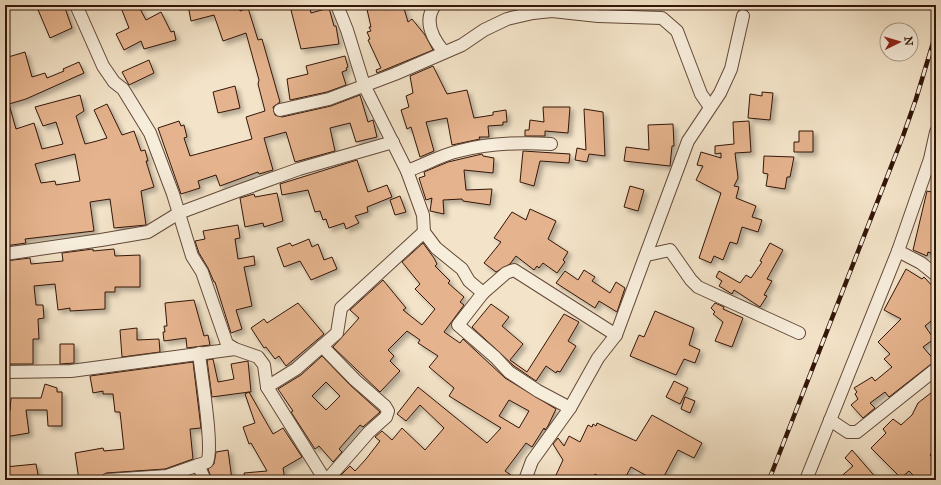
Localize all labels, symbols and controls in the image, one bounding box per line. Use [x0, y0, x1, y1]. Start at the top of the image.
north arrow [879, 22, 919, 62]
text: N [902, 36, 915, 47]

